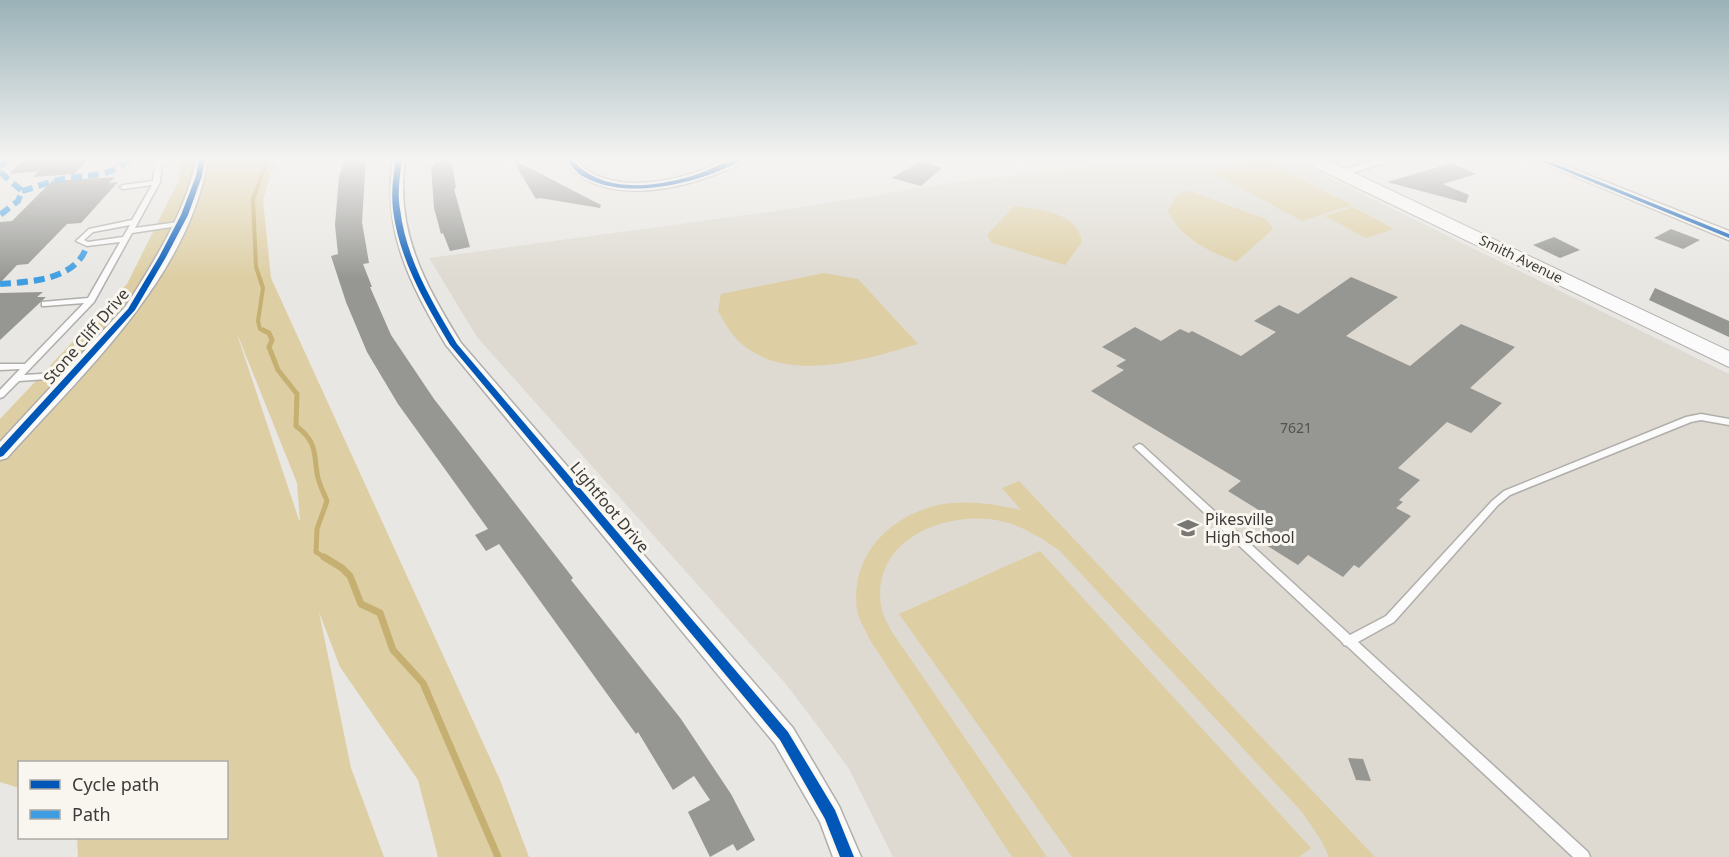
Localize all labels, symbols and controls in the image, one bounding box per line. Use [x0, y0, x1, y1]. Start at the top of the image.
street label: Smith Avenue [1476, 230, 1566, 287]
street label: Stone Cliff Drive [38, 283, 134, 389]
house number: 7621 [1280, 418, 1312, 437]
street label: Lightfoot Drive [565, 457, 655, 557]
place label: Pikesville High School [1205, 508, 1295, 548]
school or university icon: Pikesville High School [1176, 516, 1200, 540]
legend [18, 761, 228, 839]
text: Cycle path [72, 772, 159, 796]
text: Path [72, 802, 111, 826]

